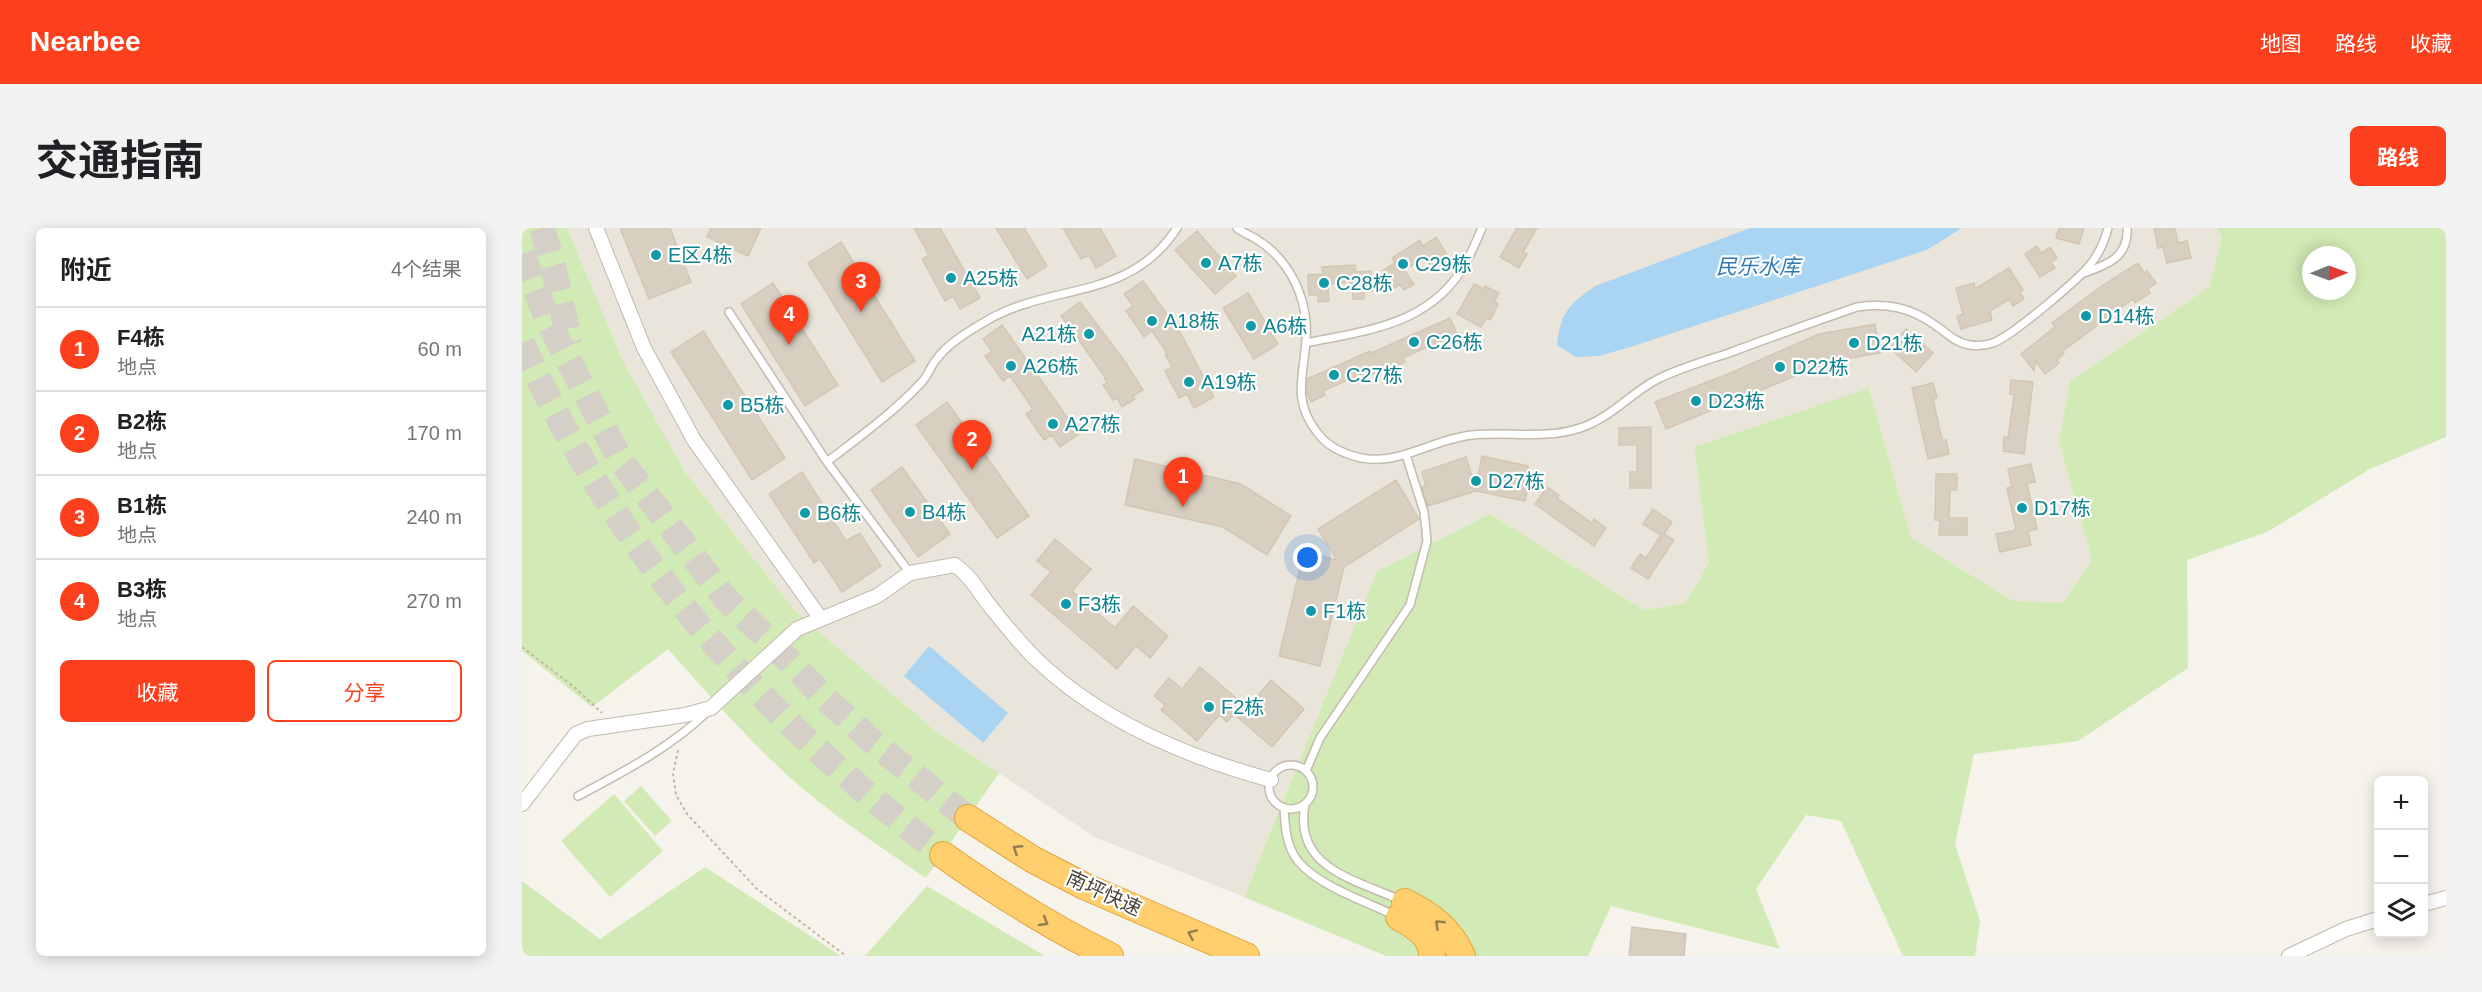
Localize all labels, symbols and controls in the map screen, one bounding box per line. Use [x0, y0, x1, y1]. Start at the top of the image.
text: Nearbee [30, 26, 141, 57]
text: 地图 [2260, 32, 2302, 55]
text: 路线 [2335, 32, 2377, 55]
text: 收藏 [2410, 32, 2452, 55]
button: 路线 [2350, 126, 2446, 186]
text: 交通指南 [36, 137, 204, 184]
place label: E区4栋 [668, 244, 732, 266]
north arrow [2302, 246, 2356, 300]
marker: E区4栋 [649, 248, 663, 262]
place label: A7栋 [1218, 252, 1262, 274]
place label: C29栋 [1415, 253, 1472, 275]
text: 附近 [60, 255, 112, 285]
water label: 民乐水库 [1716, 255, 1803, 278]
marker: A7栋 [1199, 256, 1213, 270]
marker: C29栋 [1396, 257, 1410, 271]
text: 4个结果 [391, 258, 462, 280]
pin: 3 [842, 262, 880, 312]
place label: A25栋 [963, 267, 1019, 289]
marker: A25栋 [944, 271, 958, 285]
place label: C28栋 [1336, 272, 1393, 294]
marker: C28栋 [1317, 276, 1331, 290]
pin: 4 [770, 296, 808, 345]
place label: D14栋 [2098, 305, 2155, 327]
marker: D14栋 [2079, 309, 2093, 323]
place label: A18栋 [1164, 310, 1220, 332]
marker: A18栋 [1145, 314, 1159, 328]
place label: A6栋 [1263, 315, 1307, 337]
marker: A6栋 [1244, 319, 1258, 333]
place label: A21栋 [1021, 323, 1077, 345]
text: F4栋 [117, 325, 165, 350]
marker: A21栋 [1082, 327, 1096, 341]
place label: C26栋 [1426, 331, 1483, 353]
place label: D21栋 [1866, 332, 1923, 354]
marker: C26栋 [1407, 335, 1421, 349]
marker: D21栋 [1847, 336, 1861, 350]
text: 1 [74, 338, 85, 360]
text: 60 m [418, 338, 462, 360]
place label: A26栋 [1023, 355, 1079, 377]
text: 地点 [117, 356, 157, 378]
place label: D22栋 [1792, 356, 1849, 378]
marker: A26栋 [1004, 359, 1018, 373]
marker: D22栋 [1773, 360, 1787, 374]
place label: C27栋 [1346, 364, 1403, 386]
marker: C27栋 [1327, 368, 1341, 382]
place label: A19栋 [1201, 371, 1257, 393]
marker: A19栋 [1182, 375, 1196, 389]
place label: D23栋 [1708, 390, 1765, 412]
place label: B5栋 [740, 394, 784, 416]
marker: D23栋 [1689, 394, 1703, 408]
marker: B5栋 [721, 398, 735, 412]
text: B2栋 [117, 409, 167, 434]
place label: A27栋 [1065, 413, 1121, 435]
marker: A27栋 [1046, 417, 1060, 431]
pin: 2 [952, 420, 992, 470]
text: 2 [74, 422, 85, 444]
text: 170 m [406, 422, 462, 444]
text: 地点 [117, 440, 157, 462]
pin: 1 [1164, 458, 1202, 507]
place label: D27栋 [1488, 470, 1545, 492]
marker: D27栋 [1469, 474, 1483, 488]
text: B1栋 [117, 493, 167, 518]
place label: D17栋 [2034, 497, 2091, 519]
place label: B4栋 [922, 501, 966, 523]
marker: D17栋 [2015, 501, 2029, 515]
place label: B6栋 [817, 502, 861, 524]
marker: B4栋 [903, 505, 917, 519]
text: 3 [74, 506, 85, 528]
text: 240 m [406, 506, 462, 528]
marker: B6栋 [798, 506, 812, 520]
text: 地点 [117, 524, 157, 546]
your location [1293, 543, 1322, 572]
text: B3栋 [117, 577, 167, 602]
text: 4 [74, 590, 85, 612]
text: 270 m [406, 590, 462, 612]
place label: F3栋 [1078, 593, 1121, 615]
marker: F3栋 [1059, 597, 1073, 611]
place label: F1栋 [1323, 600, 1366, 622]
marker: F1栋 [1304, 604, 1318, 618]
text: 地点 [117, 608, 157, 630]
button: 收藏 [60, 660, 255, 722]
button: 分享 [267, 660, 462, 722]
place label: F2栋 [1221, 696, 1264, 718]
marker: F2栋 [1202, 700, 1216, 714]
map controls [2374, 776, 2428, 938]
button: + [2374, 776, 2428, 830]
button: − [2374, 830, 2428, 884]
one-way arrow [1013, 845, 1023, 857]
street label: 南坪快速 [1063, 866, 1145, 920]
button: layers [2374, 884, 2428, 938]
one-way arrow [1038, 914, 1048, 926]
one-way arrow [1436, 920, 1447, 931]
one-way arrow [1188, 929, 1199, 941]

